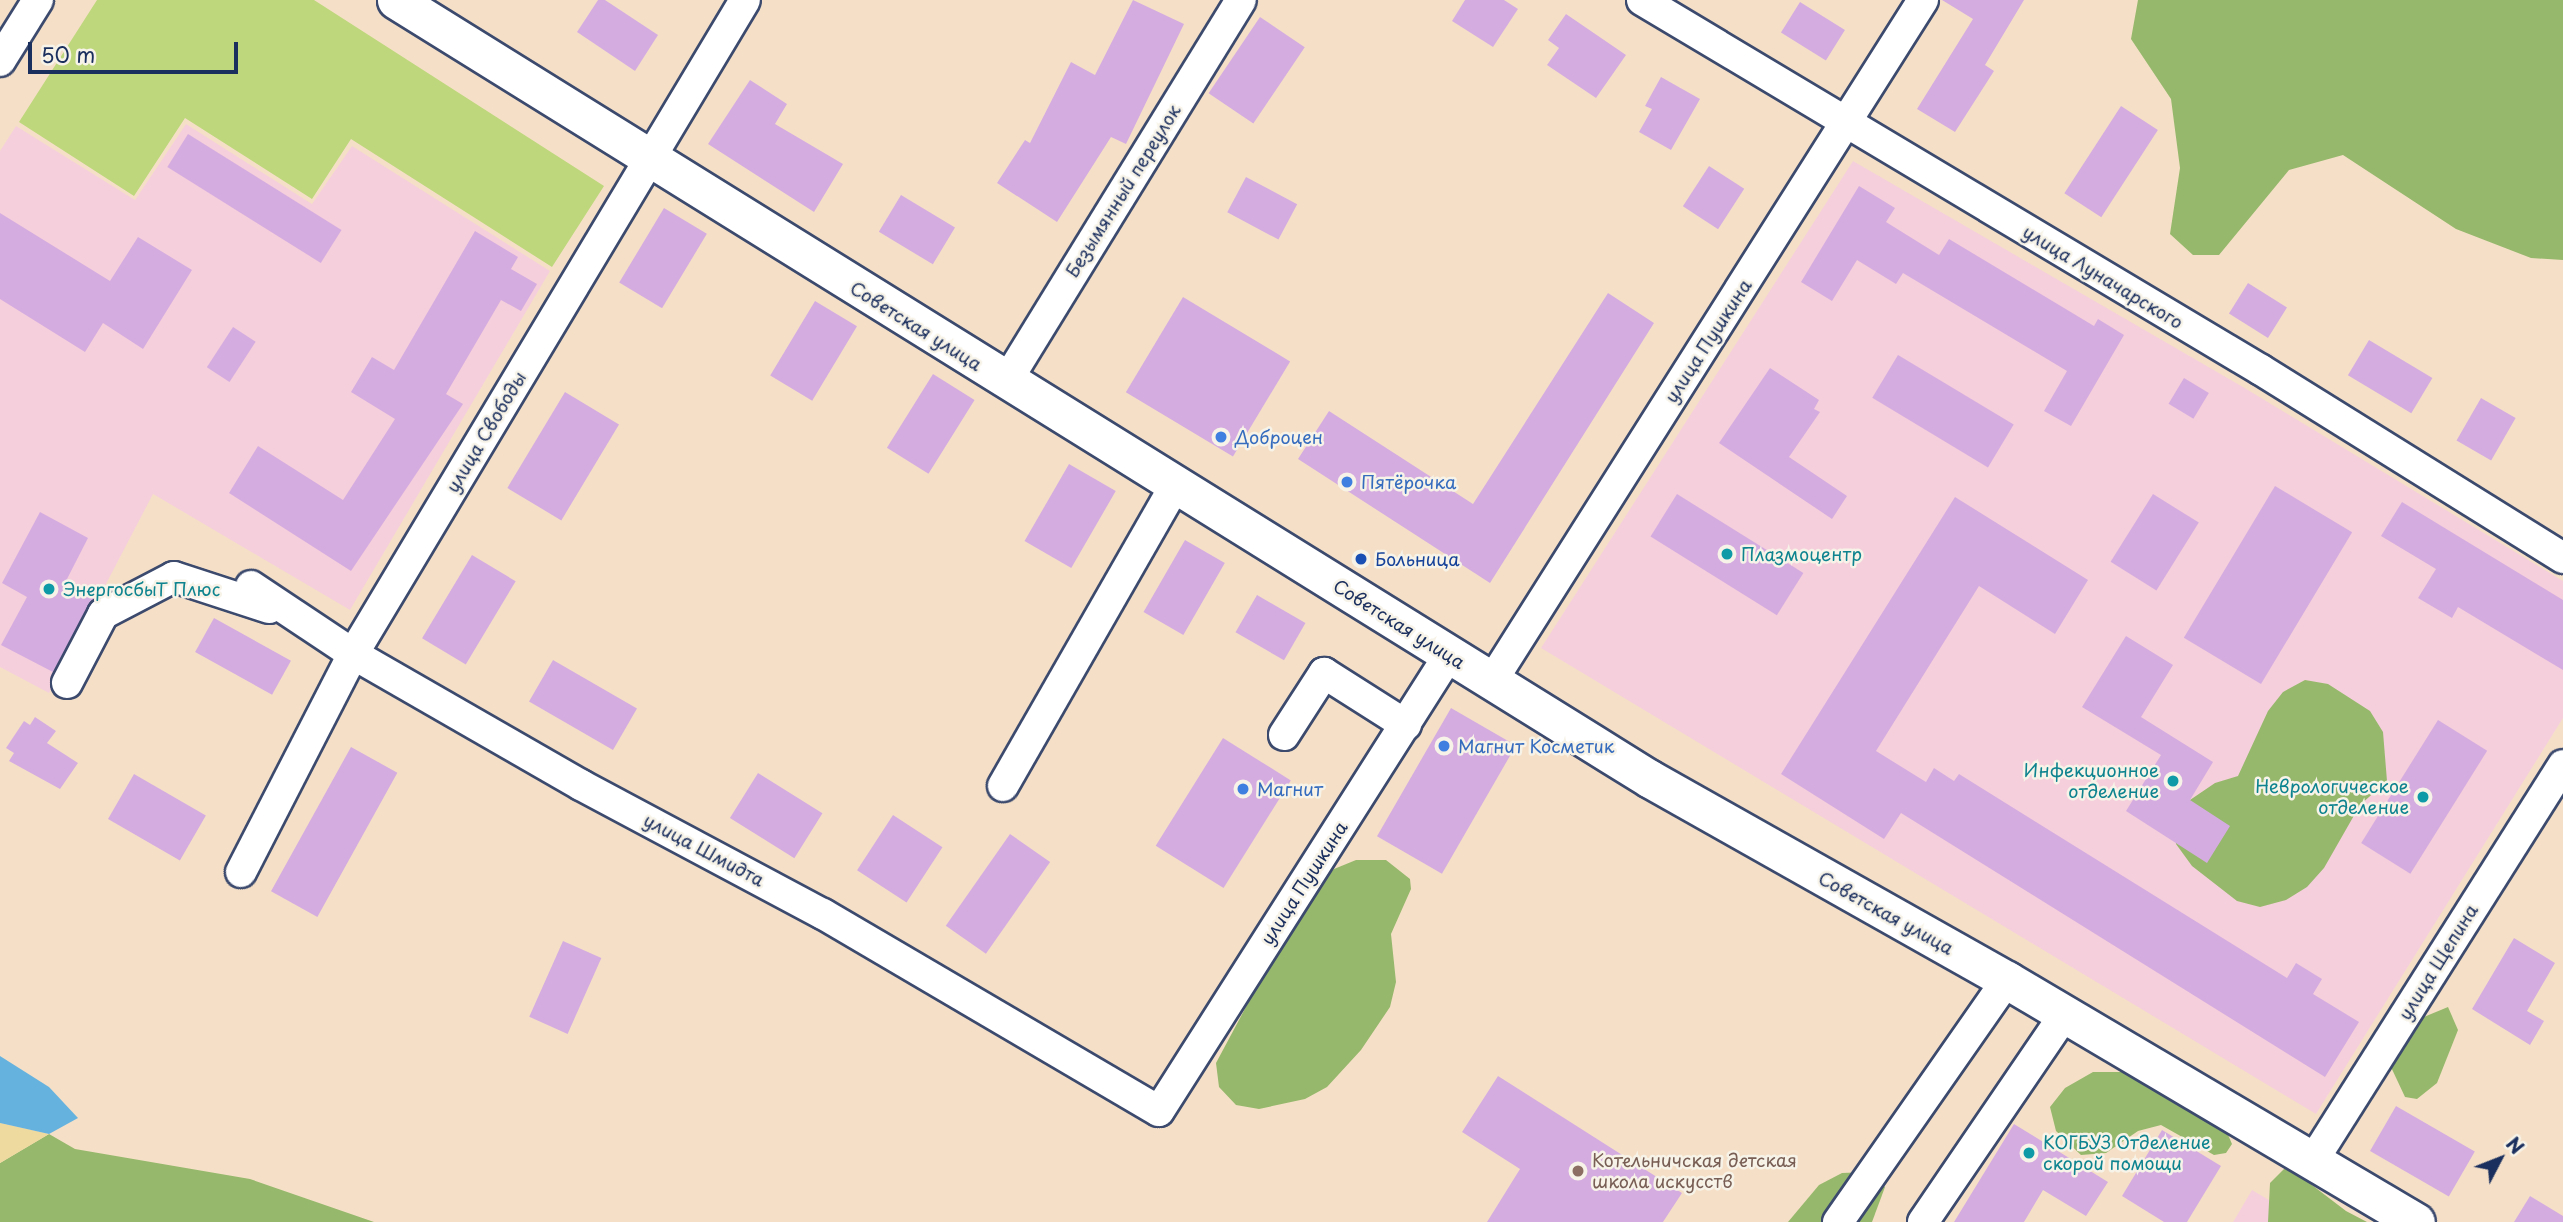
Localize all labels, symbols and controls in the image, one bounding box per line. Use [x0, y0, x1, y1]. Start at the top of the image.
scale bar [32, 28, 242, 72]
text: 50 m [41, 38, 95, 70]
street label: Безымянный переулок [1061, 101, 1185, 281]
street label: улица Луначарского [2019, 220, 2187, 334]
street label: улица Пушкина [1660, 275, 1756, 407]
street label: Советская улица [846, 277, 986, 375]
street label: улица Свободы [441, 367, 531, 497]
place label: Доброцен [1235, 426, 1323, 448]
marker: Доброцен [1213, 429, 1229, 445]
place label: Пятёрочка [1361, 471, 1456, 493]
marker: Пятёрочка [1339, 474, 1355, 490]
place label: Плазмоцентр [1741, 543, 1862, 565]
marker: Плазмоцентр [1719, 546, 1735, 562]
place label: Больница [1375, 548, 1459, 570]
marker: Больница [1353, 551, 1369, 567]
street label: Советская улица [1329, 575, 1469, 673]
place label: ЭнергосбыТ Плюс [63, 578, 221, 600]
marker: ЭнергосбыТ Плюс [41, 581, 57, 597]
place label: Магнит Косметик [1458, 735, 1615, 757]
marker: Магнит Косметик [1436, 738, 1452, 754]
place label: Инфекционное отделение [2024, 760, 2159, 802]
marker: Инфекционное отделение [2165, 773, 2181, 789]
place label: Неврологическое отделение [2255, 776, 2409, 818]
place label: Магнит [1257, 778, 1323, 800]
marker: Магнит [1235, 781, 1251, 797]
marker: Неврологическое отделение [2415, 789, 2431, 805]
street label: улица Шмидта [640, 809, 768, 891]
street label: улица Пушкина [1256, 817, 1352, 949]
street label: Советская улица [1814, 867, 1958, 959]
street label: улица Щепина [2394, 900, 2482, 1024]
north arrow [2465, 1124, 2535, 1194]
text: N [2500, 1130, 2531, 1160]
place label: КОГБУЗ Отделение скорой помощи [2043, 1132, 2212, 1174]
marker: КОГБУЗ Отделение скорой помощи [2021, 1145, 2037, 1161]
place label: Котельничская детская школа искусств [1592, 1150, 1797, 1192]
marker: Котельничская детская школа искусств [1570, 1163, 1586, 1179]

